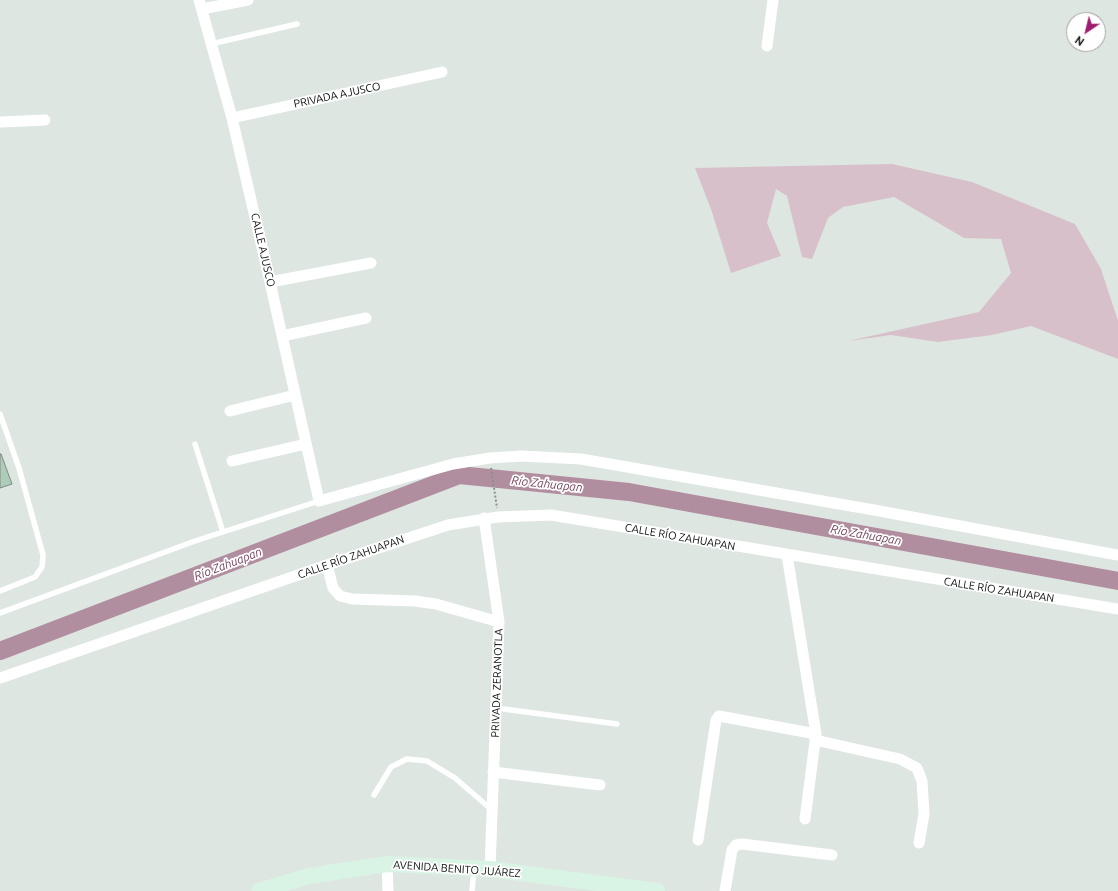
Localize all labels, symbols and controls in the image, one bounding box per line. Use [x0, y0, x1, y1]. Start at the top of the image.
north arrow [1066, 12, 1106, 52]
text: N [1073, 34, 1086, 48]
street label: PRIVADA AJUSCO [292, 79, 382, 111]
street label: CALLE AJUSCO [248, 212, 278, 288]
water label: Río Zahuapan [511, 473, 583, 495]
street label: CALLE RÍO ZAHUAPAN [624, 521, 736, 553]
water label: Río Zahuapan [830, 522, 902, 548]
street label: CALLE RÍO ZAHUAPAN [296, 533, 406, 581]
water label: Río Zahuapan [192, 544, 264, 584]
street label: CALLE RÍO ZAHUAPAN [943, 575, 1055, 605]
street label: PRIVADA ZERANOTLA [488, 628, 506, 738]
street label: AVENIDA BENITO JUÁREZ [393, 858, 521, 880]

